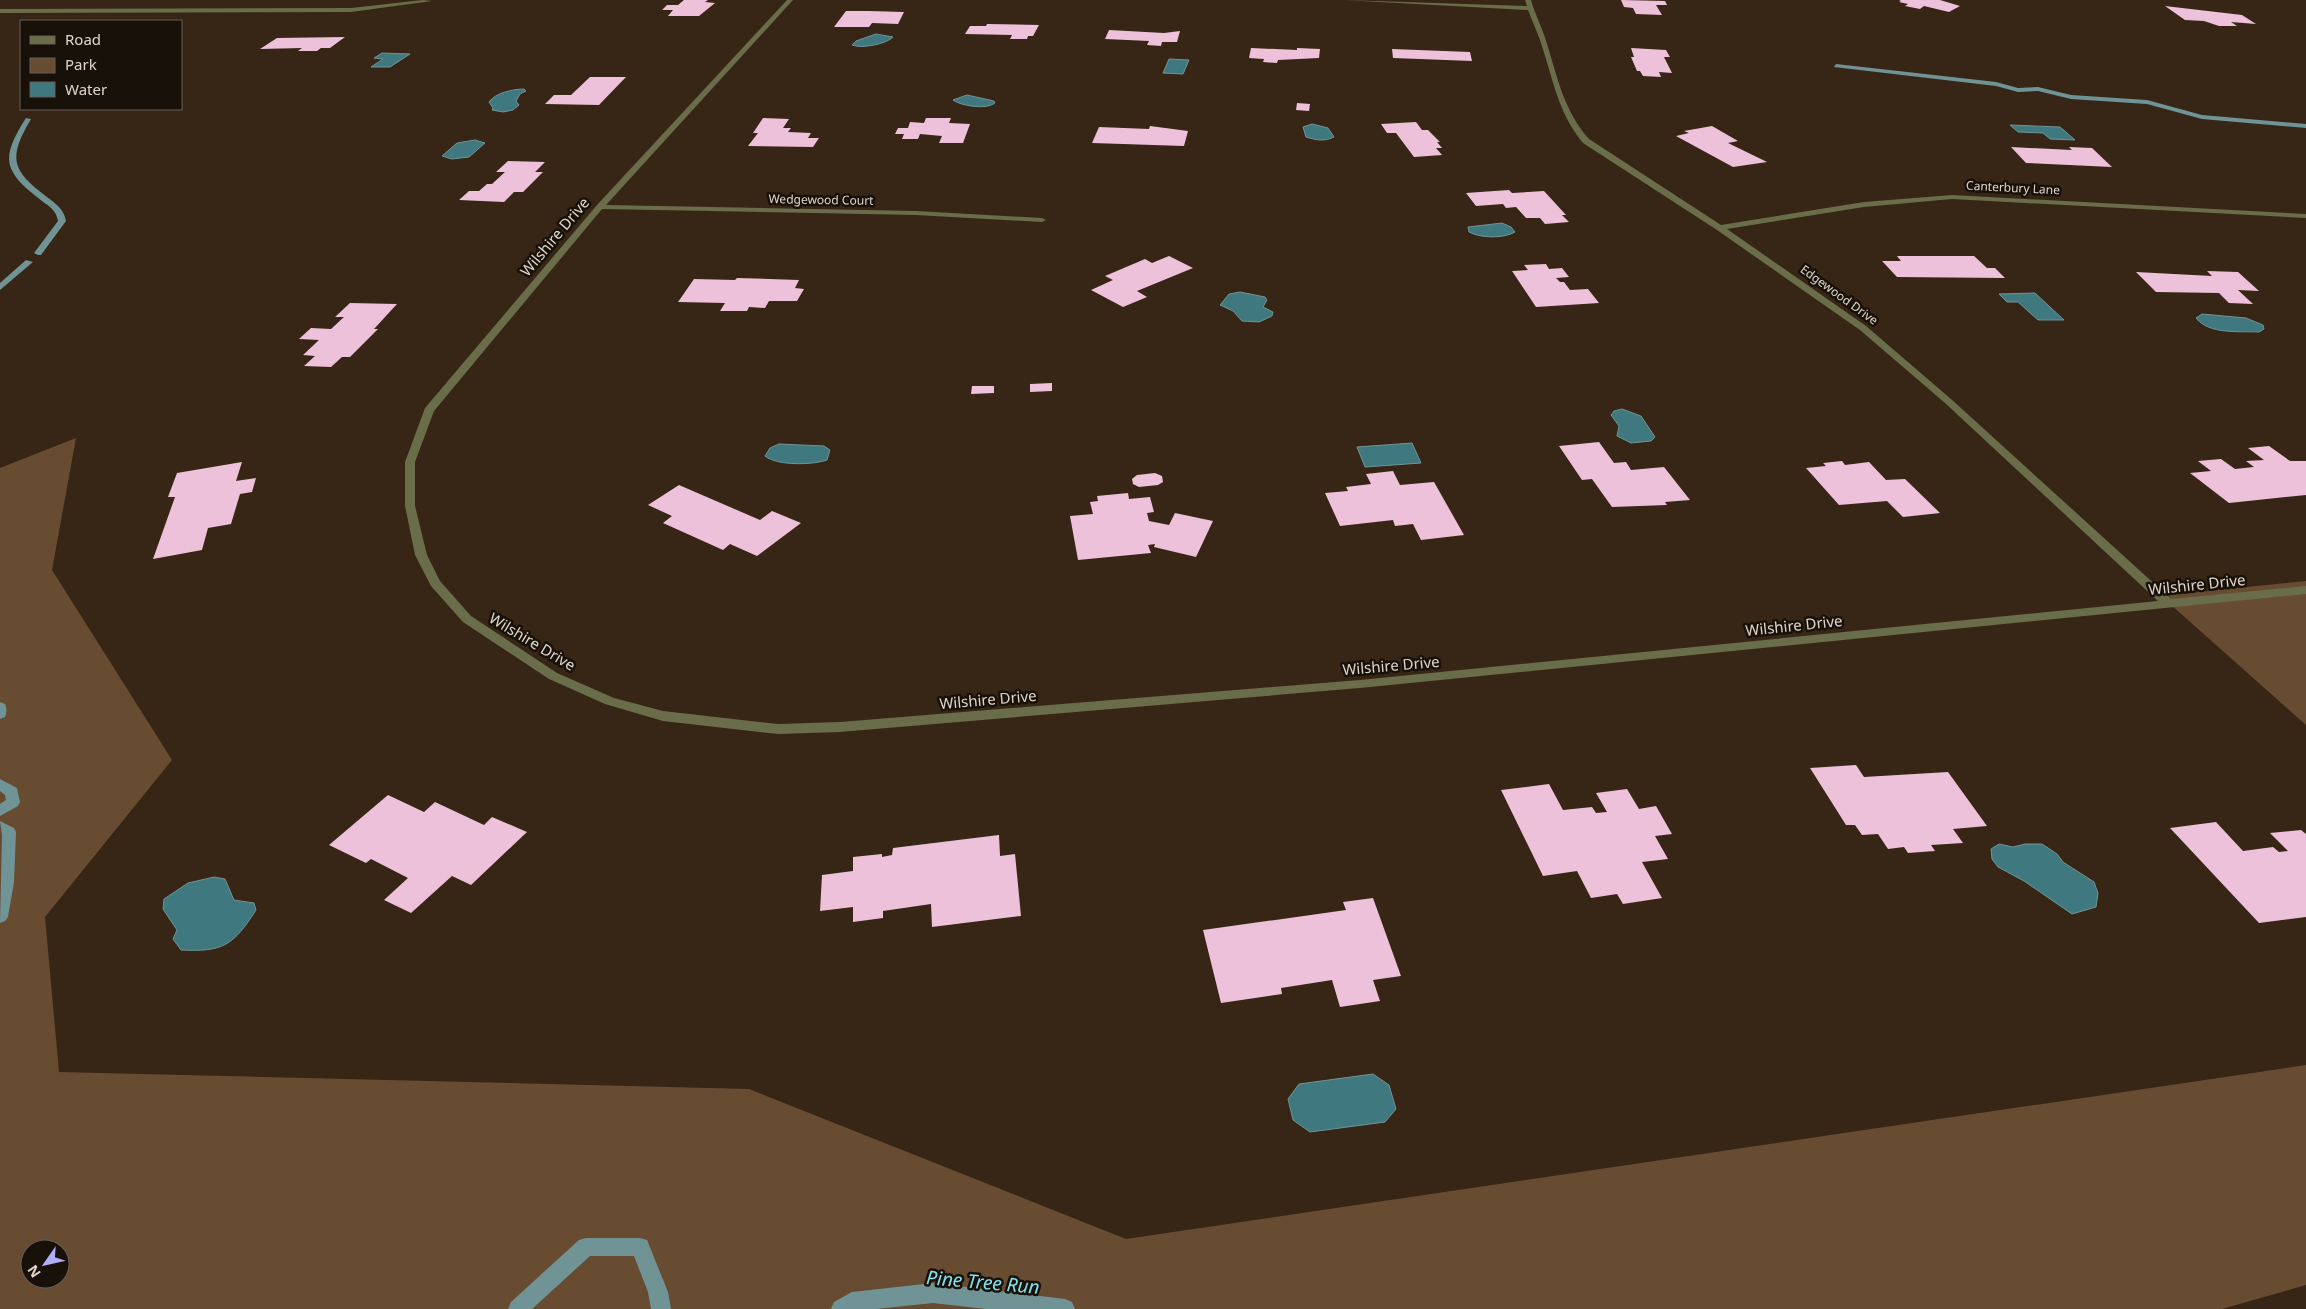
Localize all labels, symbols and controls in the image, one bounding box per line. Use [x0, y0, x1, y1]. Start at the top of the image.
legend [20, 20, 182, 110]
text: Road [65, 29, 101, 49]
text: Park [65, 54, 97, 74]
text: Water [65, 79, 107, 99]
street label: Canterbury Lane [1966, 177, 2061, 198]
street label: Wedgewood Court [768, 190, 874, 209]
street label: Wilshire Drive [515, 193, 593, 280]
street label: Edgewood Drive [1797, 261, 1882, 329]
street label: Wilshire Drive [2147, 569, 2246, 599]
street label: Wilshire Drive [486, 607, 579, 675]
street label: Wilshire Drive [1744, 610, 1843, 640]
street label: Wilshire Drive [1342, 651, 1440, 679]
street label: Wilshire Drive [939, 685, 1037, 713]
north arrow [20, 1239, 70, 1289]
text: N [23, 1262, 45, 1282]
water label: Pine Tree Run [925, 1264, 1041, 1300]

